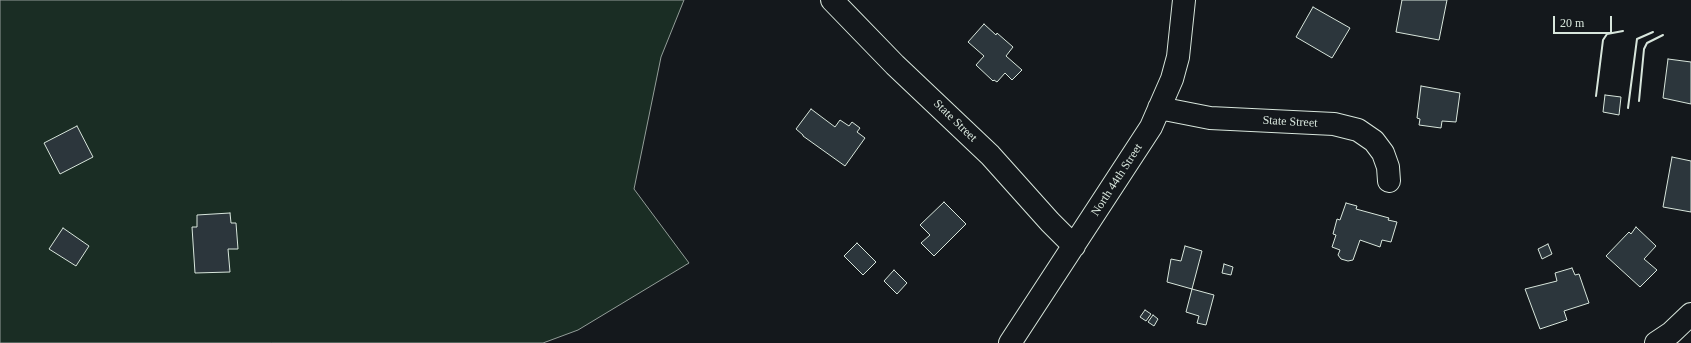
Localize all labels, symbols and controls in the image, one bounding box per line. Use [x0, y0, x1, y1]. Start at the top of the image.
scale bar [1555, 8, 1614, 34]
text: 20 m [1560, 16, 1584, 30]
street label: State Street [930, 97, 980, 145]
street label: State Street [1262, 113, 1318, 131]
street label: North 44th Street [1088, 141, 1146, 219]

